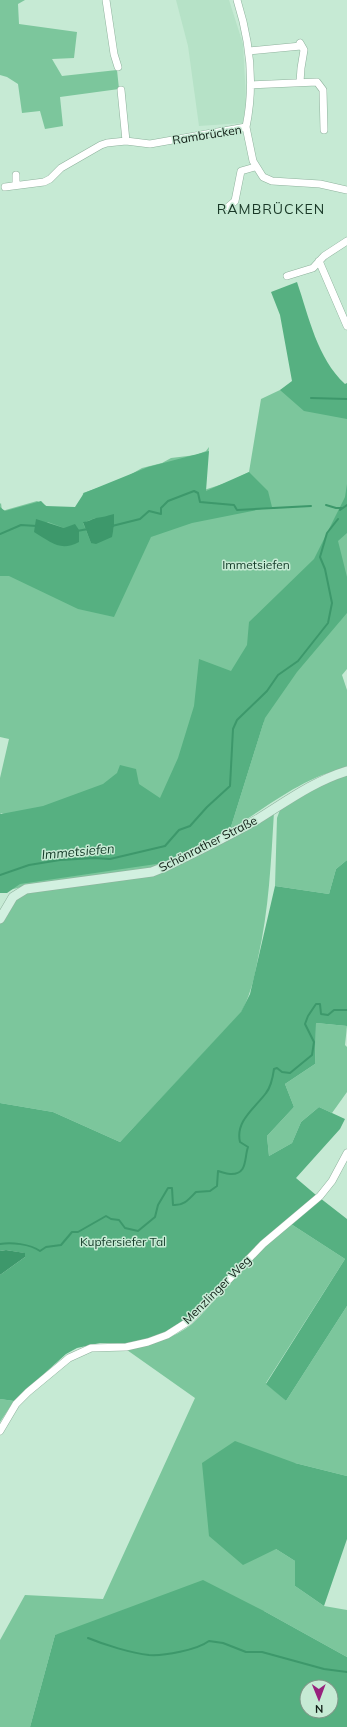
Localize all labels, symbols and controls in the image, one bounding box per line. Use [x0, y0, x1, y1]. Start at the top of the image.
street label: Rambrücken [171, 122, 243, 147]
district label: RAMBRÜCKEN [217, 200, 325, 218]
park label: Immetsiefen [222, 557, 290, 572]
street label: Schönrather Straße [156, 812, 259, 875]
water label: Immetsiefen [41, 840, 115, 862]
park label: Kupfersiefer Tal [80, 1234, 166, 1249]
street label: Menzlinger Weg [179, 1252, 254, 1327]
north arrow [299, 1679, 339, 1719]
text: N [315, 1702, 323, 1716]

